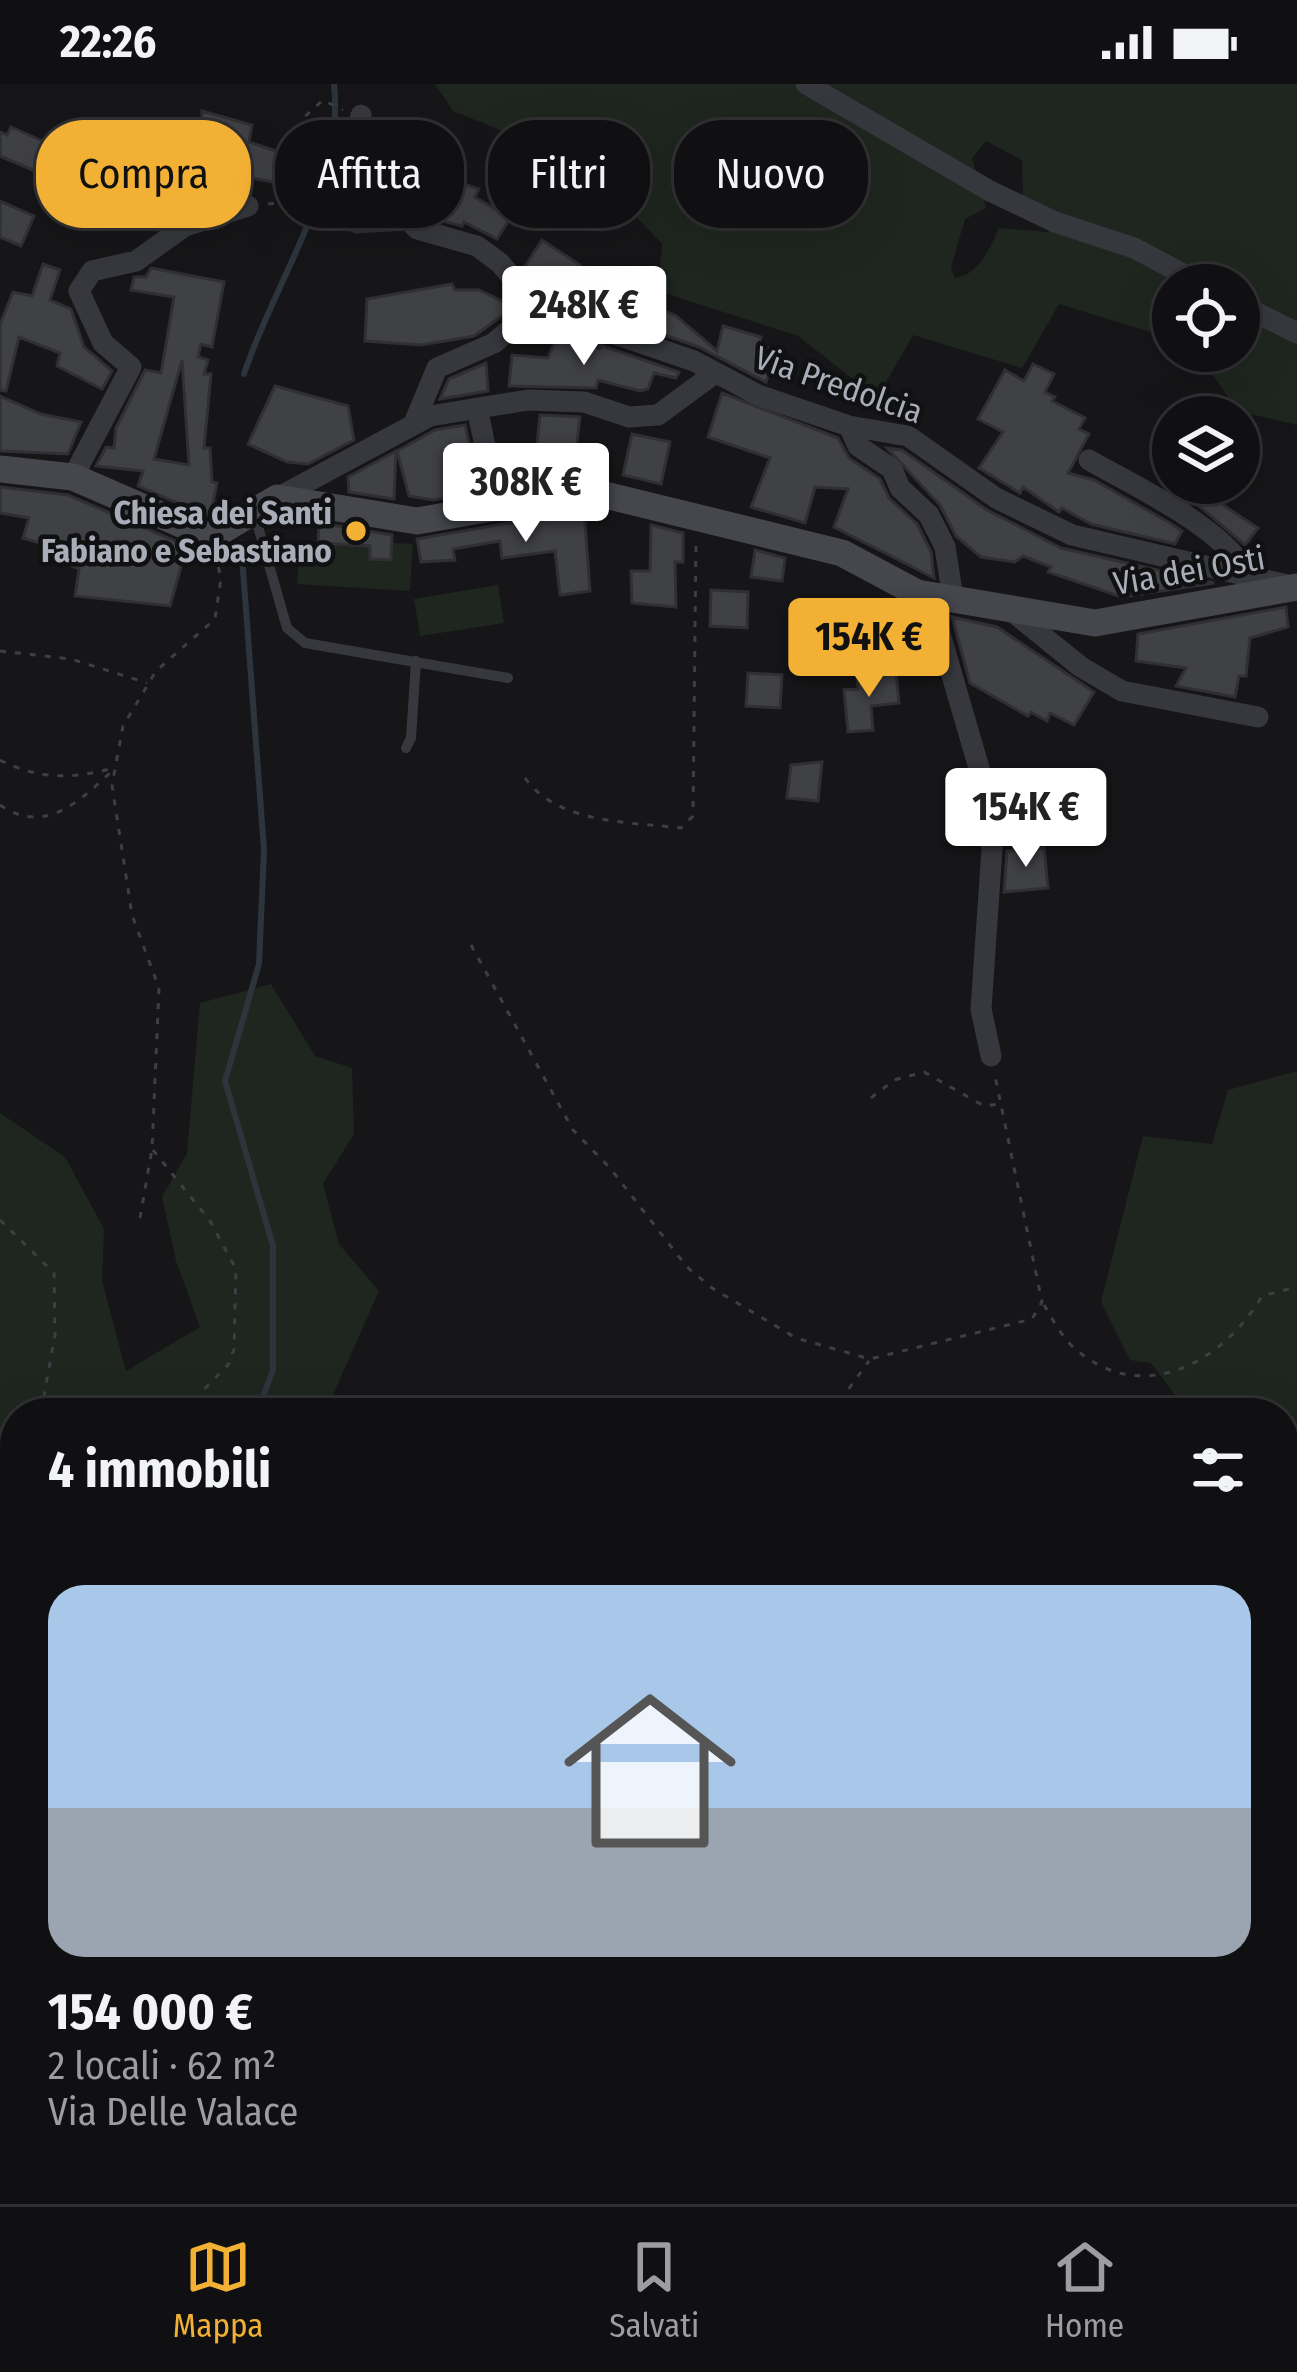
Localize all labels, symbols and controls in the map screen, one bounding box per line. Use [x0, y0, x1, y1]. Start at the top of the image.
text: 22:26 [60, 15, 156, 69]
chip: Compra [36, 120, 251, 228]
chip: Affitta [275, 120, 464, 228]
chip: Filtri [488, 120, 650, 228]
chip: Nuovo [674, 120, 868, 228]
map controls [1152, 264, 1260, 504]
button: locate [1152, 264, 1260, 372]
pin: 248K € [486, 266, 682, 368]
text: 248K € [529, 282, 639, 328]
street label: Via Predolcia [750, 338, 928, 432]
button: layers [1152, 396, 1260, 504]
pin: 308K € [428, 443, 624, 545]
text: 308K € [470, 459, 582, 505]
place label: Chiesa dei Santi Fabiano e Sebastiano [41, 493, 332, 571]
marker: Chiesa dei Santi Fabiano e Sebastiano [343, 518, 369, 544]
street label: Via dei Osti [1110, 538, 1268, 604]
pin: 154K € [771, 598, 967, 700]
text: 154K € [815, 614, 923, 660]
pin: 154K € [928, 768, 1124, 870]
text: 154K € [972, 784, 1080, 830]
icon: filters [1185, 1437, 1251, 1503]
text: 4 immobili [48, 1439, 271, 1501]
icon: home [542, 1663, 758, 1879]
text: 154 000 € [48, 1981, 253, 2043]
text: 2 locali · 62 m² [48, 2043, 276, 2089]
text: Via Delle Valace [48, 2089, 298, 2135]
tab: Mappa [173, 2234, 263, 2346]
tab: Salvati [609, 2234, 699, 2346]
tab: Home [1045, 2234, 1124, 2346]

